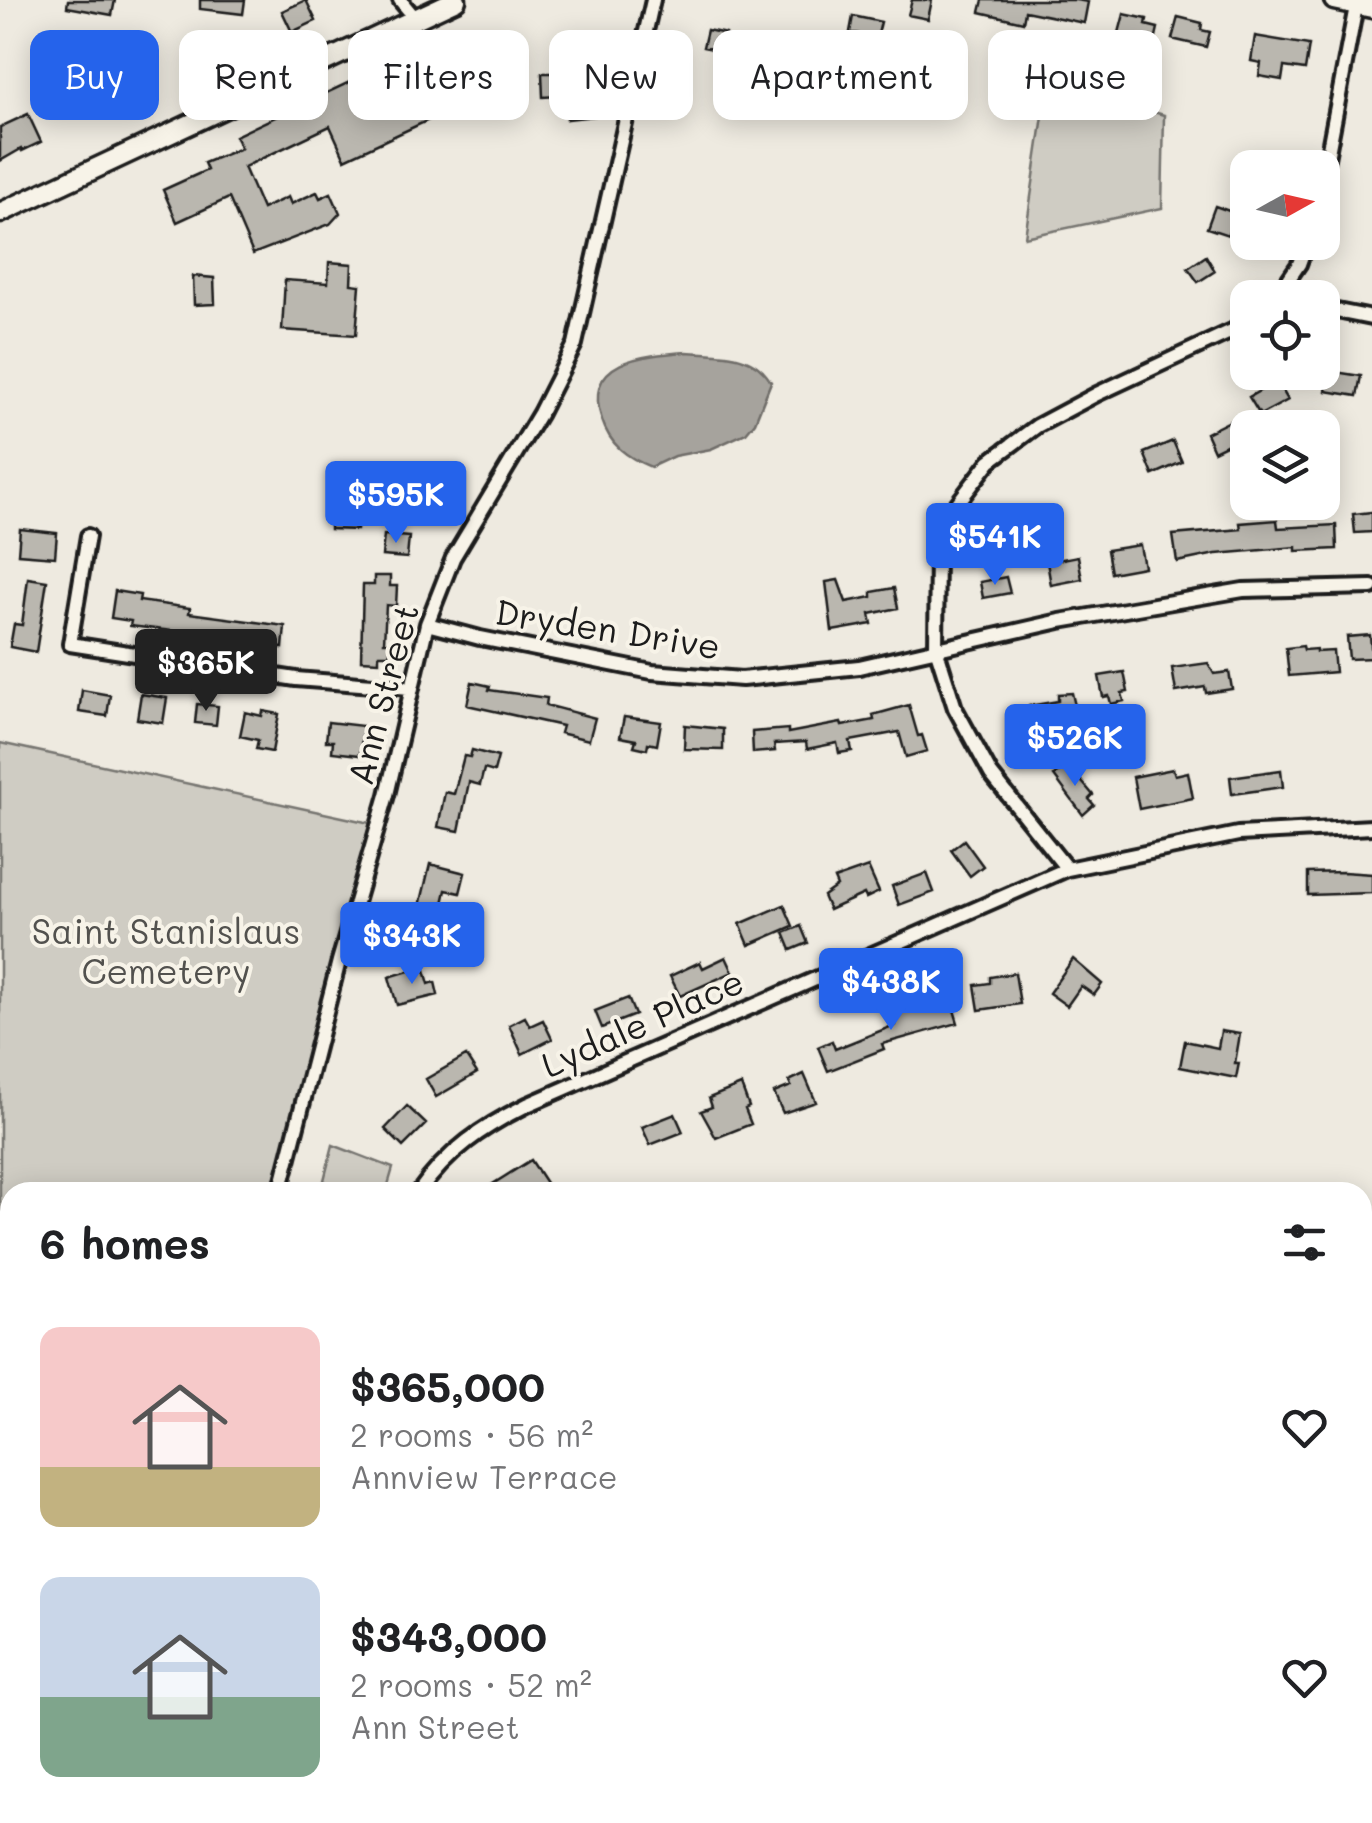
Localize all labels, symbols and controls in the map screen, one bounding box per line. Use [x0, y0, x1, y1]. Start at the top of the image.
chip: Buy [30, 30, 159, 120]
chip: Rent [179, 30, 328, 120]
chip: Filters [348, 30, 529, 120]
chip: New [549, 30, 693, 120]
chip: Apartment [713, 30, 968, 120]
chip: House [988, 30, 1162, 120]
north arrow [1230, 150, 1340, 260]
map controls [1230, 150, 1340, 520]
button: locate [1230, 280, 1340, 390]
button: layers [1230, 410, 1340, 520]
pin: $595K [326, 461, 466, 546]
text: $595K [347, 472, 445, 514]
pin: $541K [925, 503, 1065, 588]
text: $541K [948, 514, 1042, 556]
street label: Dryden Drive [492, 588, 724, 668]
street label: Ann Street [336, 598, 428, 790]
pin: $365K [136, 629, 276, 714]
text: $365K [157, 640, 255, 682]
pin: $526K [1005, 704, 1145, 789]
text: $526K [1027, 715, 1123, 757]
pin: $343K [342, 902, 482, 987]
park label: Saint Stanislaus Cemetery [32, 907, 300, 993]
text: $343K [362, 913, 462, 955]
pin: $438K [821, 948, 961, 1033]
street label: Lydale Place [534, 957, 750, 1087]
text: $438K [841, 959, 941, 1001]
text: 6 homes [40, 1215, 210, 1270]
icon: filters [1277, 1215, 1332, 1270]
text: $365,000 [350, 1358, 545, 1413]
icon: home [120, 1367, 240, 1487]
icon: heart [1277, 1400, 1332, 1455]
text: 2 rooms · 56 m² [350, 1413, 593, 1455]
text: Annview Terrace [350, 1455, 618, 1497]
text: $343,000 [350, 1608, 547, 1663]
icon: home [120, 1617, 240, 1737]
icon: heart [1277, 1650, 1332, 1705]
text: 2 rooms · 52 m² [350, 1663, 592, 1705]
text: Ann Street [350, 1705, 520, 1747]

